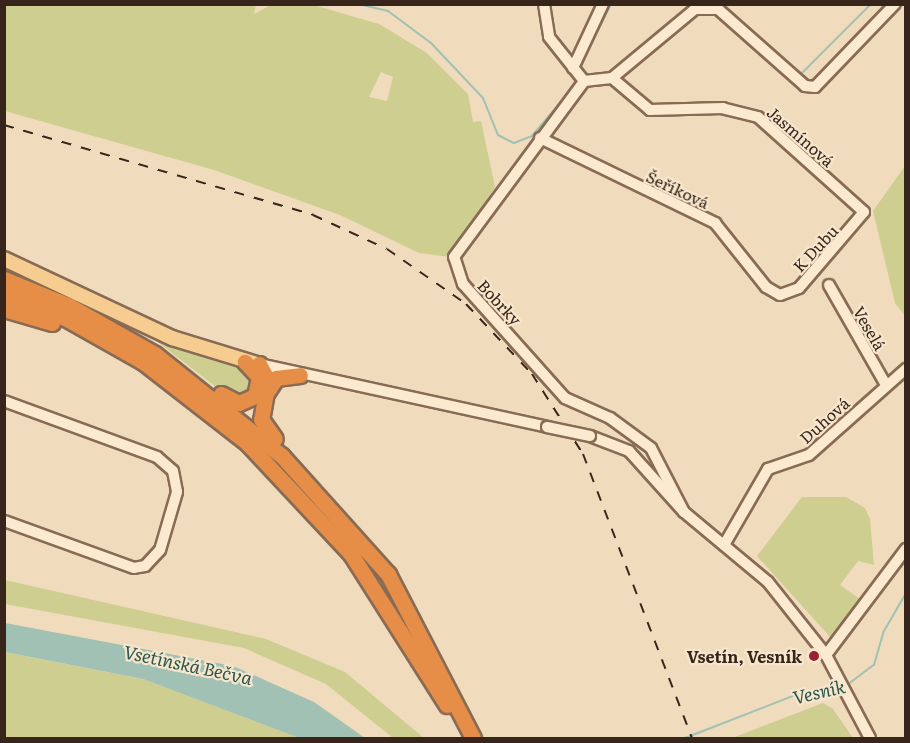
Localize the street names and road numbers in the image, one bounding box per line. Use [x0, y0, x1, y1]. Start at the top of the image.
street label: Jasmínová [764, 102, 838, 170]
street label: Šeříková [643, 166, 713, 212]
street label: K Dubu [789, 221, 841, 275]
street label: Bobrky [474, 275, 526, 329]
street label: Veselá [850, 303, 890, 353]
street label: Duhová [795, 393, 853, 447]

